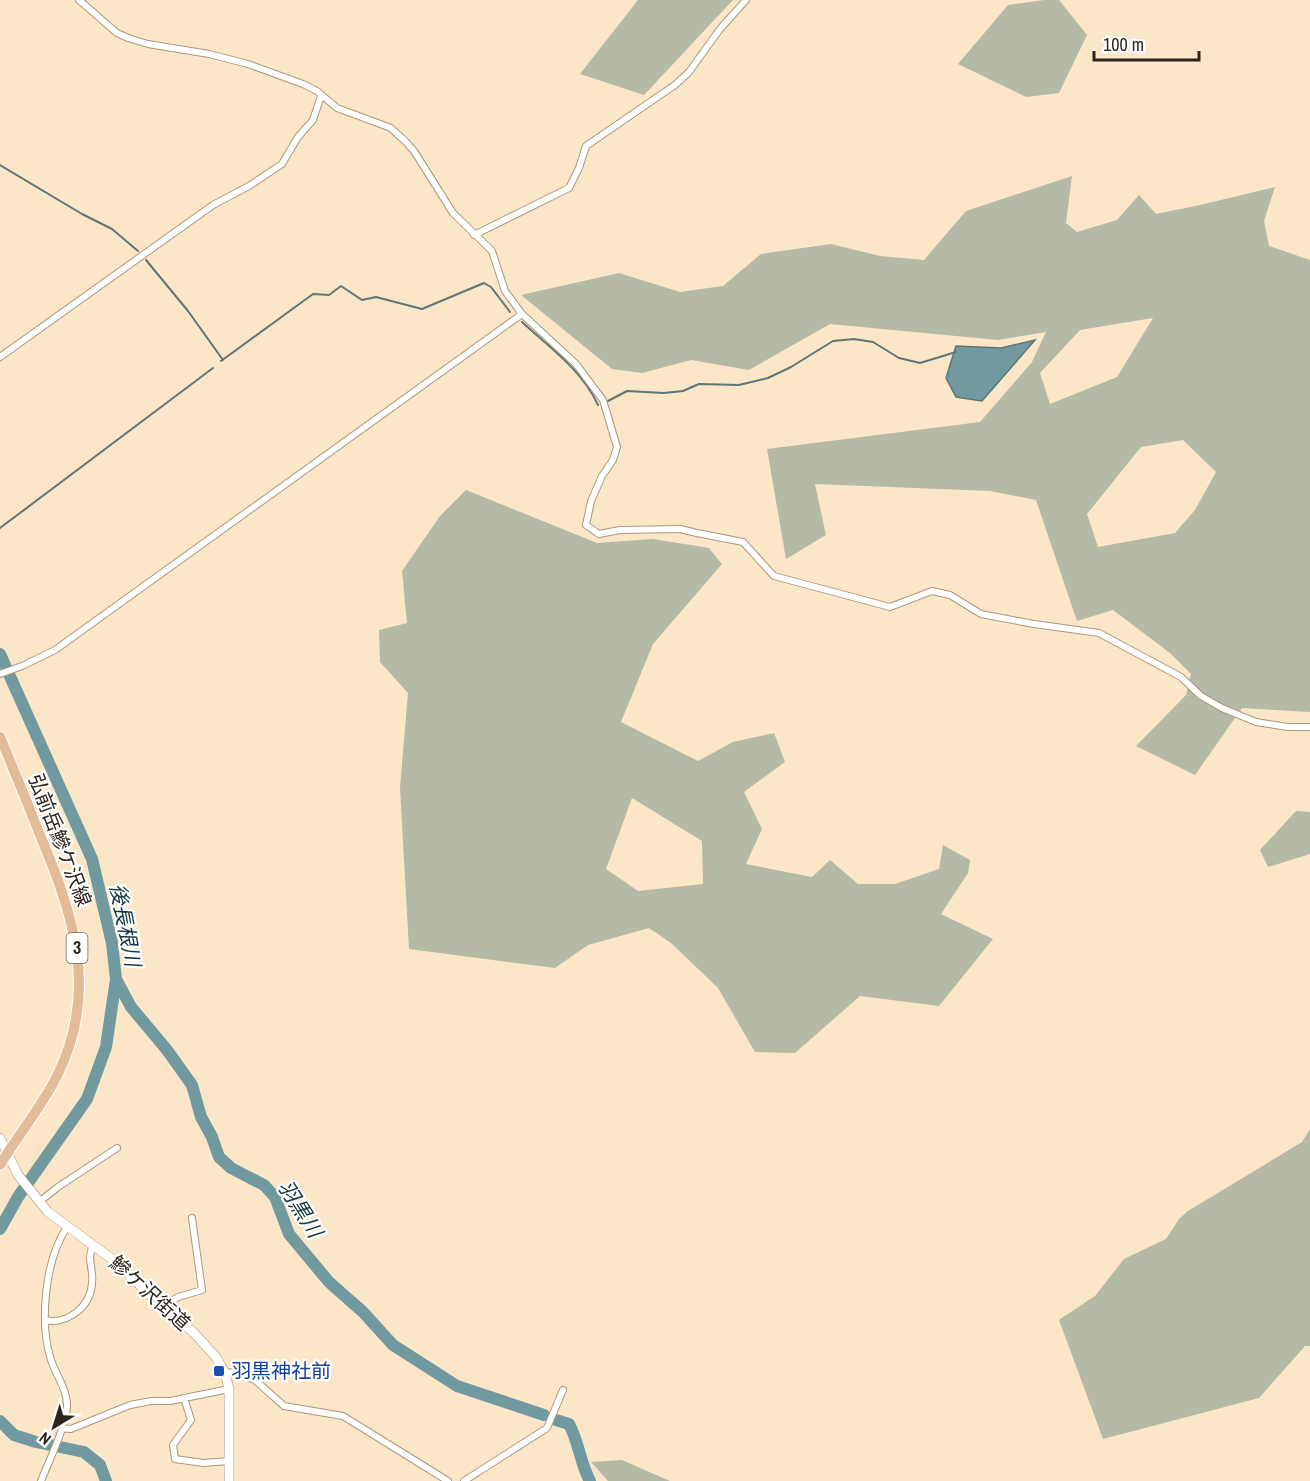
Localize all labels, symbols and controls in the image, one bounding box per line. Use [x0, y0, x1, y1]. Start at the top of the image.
scale bar [1094, 24, 1199, 62]
text: 100 m [1103, 32, 1144, 57]
street label: 弘前岳鰺ケ沢線 [23, 770, 98, 910]
water label: 後長根川 [103, 881, 148, 971]
road number: 3 [66, 933, 88, 963]
water label: 羽黒川 [271, 1174, 330, 1245]
street label: 鰺ケ沢街道 [104, 1249, 197, 1336]
place label: 羽黒神社前 [231, 1357, 331, 1384]
marker: 羽黒神社前 [212, 1364, 226, 1378]
north arrow [24, 1397, 84, 1457]
text: N [34, 1427, 55, 1450]

